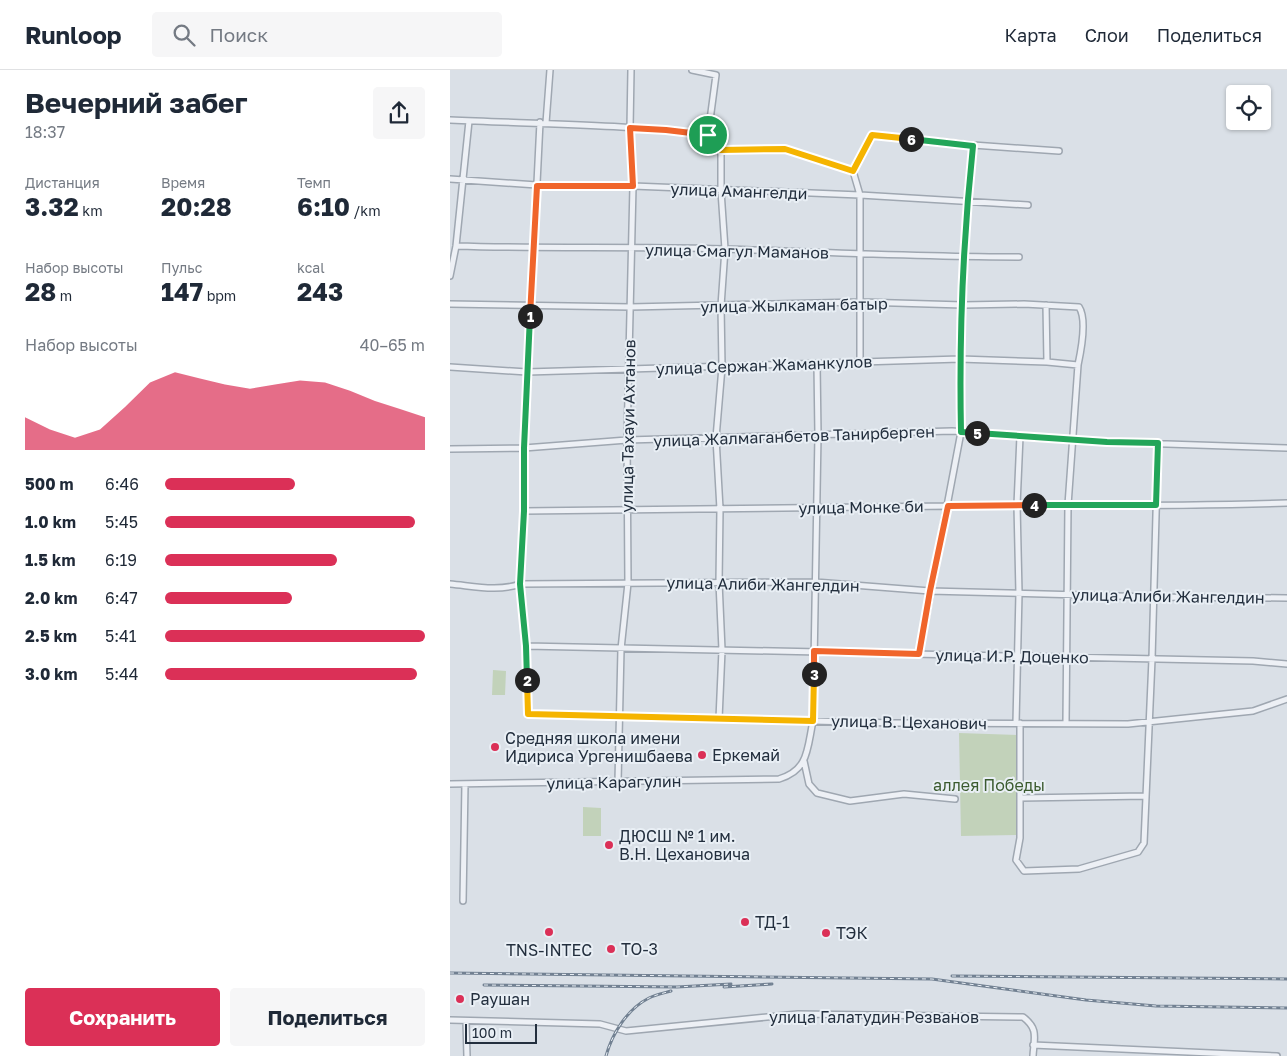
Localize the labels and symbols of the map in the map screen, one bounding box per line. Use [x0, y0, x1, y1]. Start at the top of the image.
pin [687, 114, 729, 156]
pin: 6 [898, 126, 924, 152]
street label: улица Амангелди [670, 179, 808, 203]
street label: улица Смагул Маманов [645, 239, 829, 263]
street label: улица Жылкаман батыр [700, 293, 888, 317]
pin: 1 [518, 304, 542, 328]
street label: улица Тахауи Ахтанов [616, 339, 640, 513]
street label: улица Сержан Жаманкулов [655, 351, 873, 379]
pin: 5 [964, 420, 990, 446]
street label: улица Жалмаганбетов Танирберген [653, 421, 935, 451]
pin: 4 [1022, 492, 1046, 518]
street label: улица Монке би [798, 496, 924, 518]
street label: улица Алиби Жангелдин [666, 572, 860, 596]
street label: улица Алиби Жангелдин [1071, 584, 1265, 608]
street label: улица И.Р. Доценко [935, 645, 1089, 667]
pin: 3 [802, 662, 826, 686]
pin: 2 [514, 668, 540, 692]
street label: улица В. Цеханович [831, 711, 987, 733]
place label: Средняя школа имени Идириса Ургенишбаева [505, 728, 693, 766]
marker: Средняя школа имени Идириса Ургенишбаева [489, 741, 501, 753]
place label: Еркемай [712, 745, 780, 765]
marker: Еркемай [696, 749, 708, 761]
street label: улица Карагулин [546, 771, 682, 793]
park label: аллея Победы [933, 775, 1045, 795]
place label: ДЮСШ № 1 им. В.Н. Цехановича [619, 826, 750, 864]
marker: ДЮСШ № 1 им. В.Н. Цехановича [603, 839, 615, 851]
place label: ТД-1 [755, 912, 790, 932]
marker: ТД-1 [739, 916, 751, 928]
place label: ТЭК [836, 923, 868, 943]
marker: TNS-INTEC [543, 926, 555, 938]
marker: ТЭК [820, 927, 832, 939]
place label: ТО-3 [621, 939, 658, 959]
place label: TNS-INTEC [506, 940, 592, 960]
marker: ТО-3 [605, 943, 617, 955]
place label: Раушан [470, 989, 530, 1009]
marker: Раушан [454, 993, 466, 1005]
street label: улица Галатудин Резванов [769, 1007, 979, 1027]
scale bar [465, 1021, 538, 1044]

